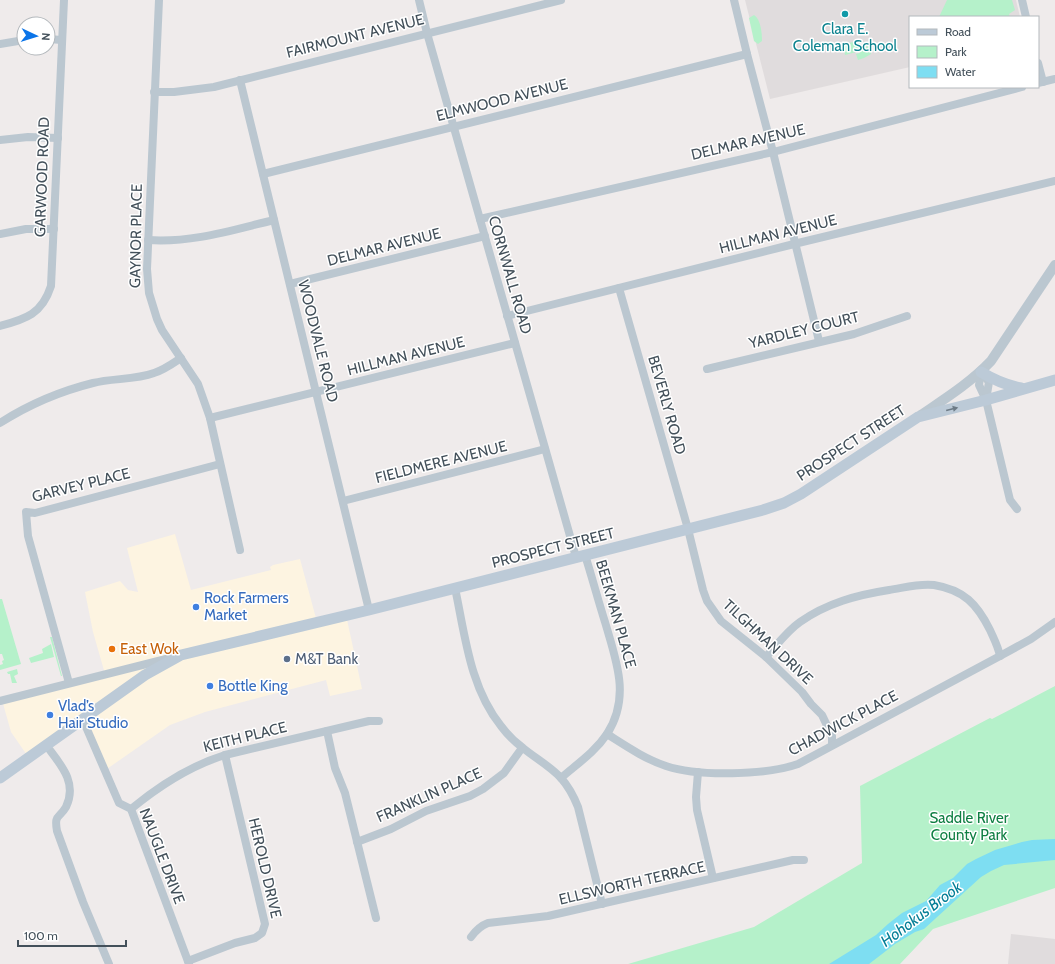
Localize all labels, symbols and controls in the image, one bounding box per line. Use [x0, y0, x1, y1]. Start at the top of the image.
marker: Clara E. Coleman School [840, 9, 850, 19]
street label: FAIRMOUNT AVENUE [284, 10, 426, 62]
north arrow [16, 16, 56, 56]
legend [909, 16, 1039, 88]
place label: Clara E. Coleman School [793, 20, 898, 55]
text: Road [945, 24, 971, 39]
text: N [39, 32, 53, 41]
text: Park [945, 44, 967, 59]
text: Water [945, 64, 976, 79]
street label: ELMWOOD AVENUE [434, 75, 570, 125]
street label: GARWOOD ROAD [31, 116, 53, 237]
street label: DELMAR AVENUE [689, 120, 807, 164]
street label: GAYNOR PLACE [126, 184, 146, 288]
street label: HILLMAN AVENUE [717, 211, 839, 257]
street label: CORNWALL ROAD [485, 214, 535, 336]
street label: DELMAR AVENUE [325, 224, 443, 270]
street label: WOODVALE ROAD [294, 278, 342, 404]
street label: YARDLEY COURT [746, 308, 861, 353]
street label: HILLMAN AVENUE [345, 333, 467, 379]
street label: BEVERLY ROAD [644, 353, 690, 457]
street label: PROSPECT STREET [793, 401, 909, 485]
one-way arrow [946, 405, 958, 411]
street label: FIELDMERE AVENUE [373, 437, 509, 487]
street label: GARVEY PLACE [30, 464, 132, 506]
street label: PROSPECT STREET [490, 524, 616, 572]
street label: BEEKMAN PLACE [592, 558, 640, 670]
place label: Rock Farmers Market [204, 589, 289, 624]
street label: TILGHMAN DRIVE [719, 596, 817, 688]
marker: Rock Farmers Market [191, 602, 201, 612]
place label: East Wok [120, 640, 179, 658]
marker: East Wok [107, 644, 117, 654]
place label: M&T Bank [295, 650, 358, 668]
marker: M&T Bank [282, 654, 292, 664]
place label: Bottle King [218, 677, 288, 695]
marker: Bottle King [205, 681, 215, 691]
street label: CHADWICK PLACE [785, 686, 901, 760]
place label: Vlad’s Hair Studio [58, 697, 128, 732]
marker: Vlad’s Hair Studio [45, 710, 55, 720]
street label: KEITH PLACE [201, 718, 289, 756]
street label: FRANKLIN PLACE [374, 764, 484, 826]
street label: NAUGLE DRIVE [136, 806, 188, 906]
park label: Saddle River County Park [930, 809, 1009, 844]
street label: HEROLD DRIVE [245, 816, 285, 920]
street label: ELLSWORTH TERRACE [557, 857, 707, 909]
water label: Hohokus Brook [877, 877, 966, 951]
scale bar [18, 922, 126, 948]
text: 100 m [24, 928, 58, 943]

